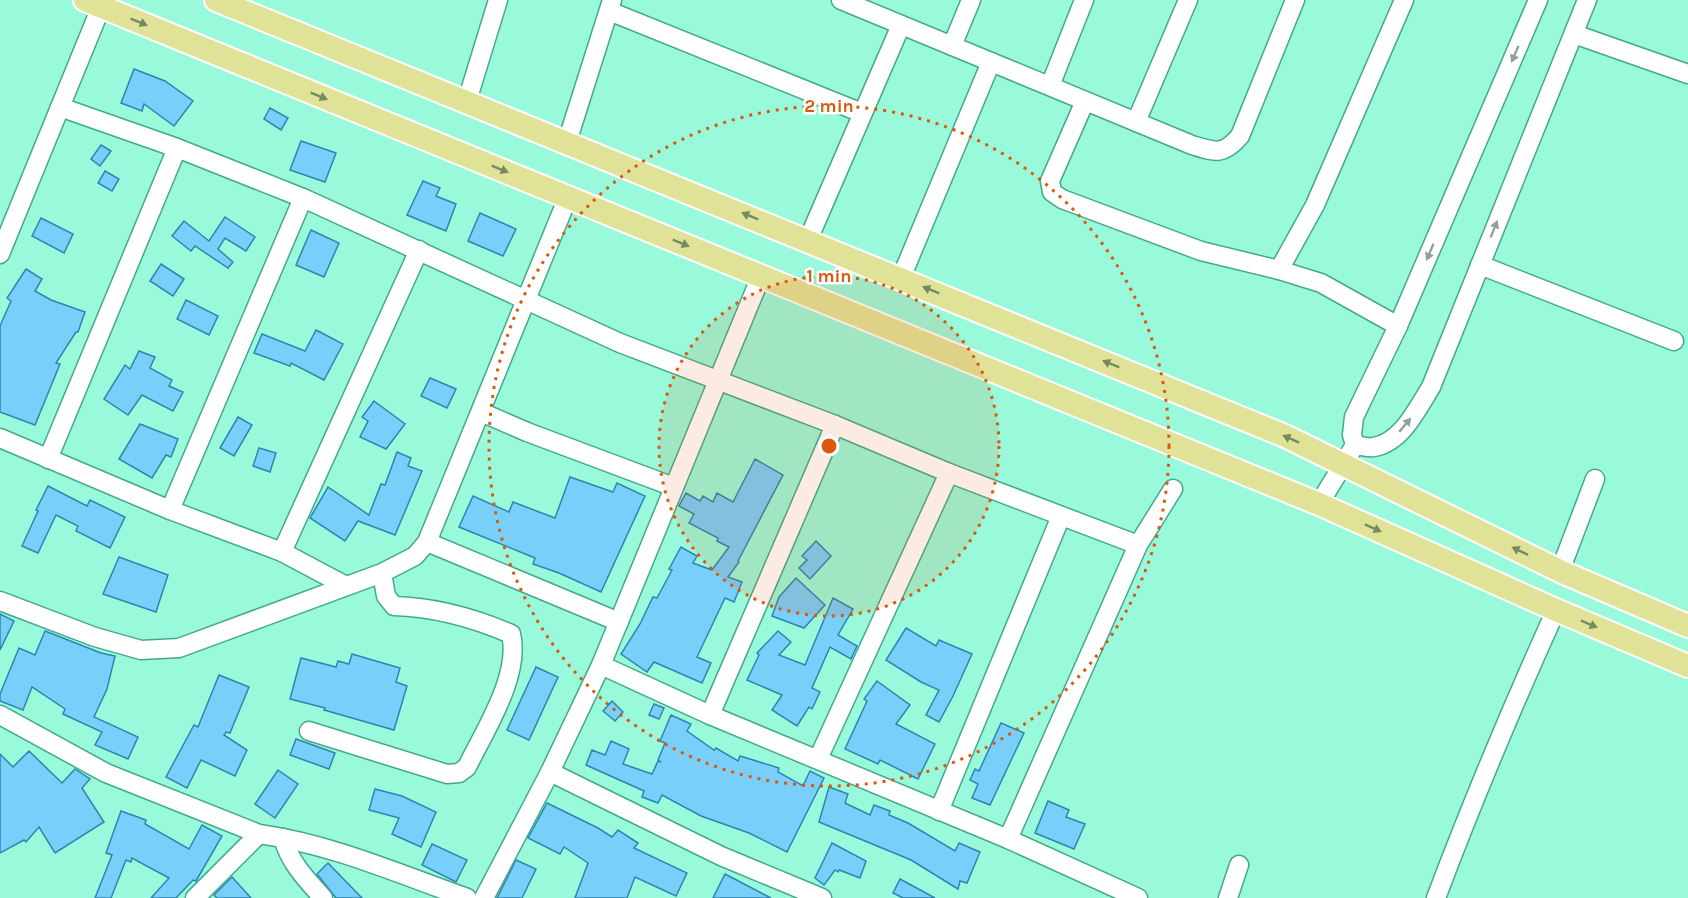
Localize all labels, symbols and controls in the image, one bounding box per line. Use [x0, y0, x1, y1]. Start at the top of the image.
one-way arrow [130, 18, 148, 27]
one-way arrow [1510, 45, 1520, 63]
one-way arrow [311, 91, 329, 101]
text: 2 min [804, 95, 854, 117]
one-way arrow [491, 165, 509, 174]
one-way arrow [741, 211, 759, 220]
one-way arrow [1489, 220, 1499, 238]
one-way arrow [672, 238, 690, 248]
one-way arrow [1425, 244, 1435, 262]
text: 1 min [806, 265, 852, 287]
one-way arrow [921, 285, 939, 295]
one-way arrow [1102, 359, 1120, 368]
one-way arrow [1398, 418, 1411, 433]
one-way arrow [1282, 433, 1300, 443]
centre of rings [819, 436, 839, 456]
one-way arrow [1364, 523, 1381, 532]
one-way arrow [1511, 547, 1528, 556]
one-way arrow [1581, 619, 1599, 629]

